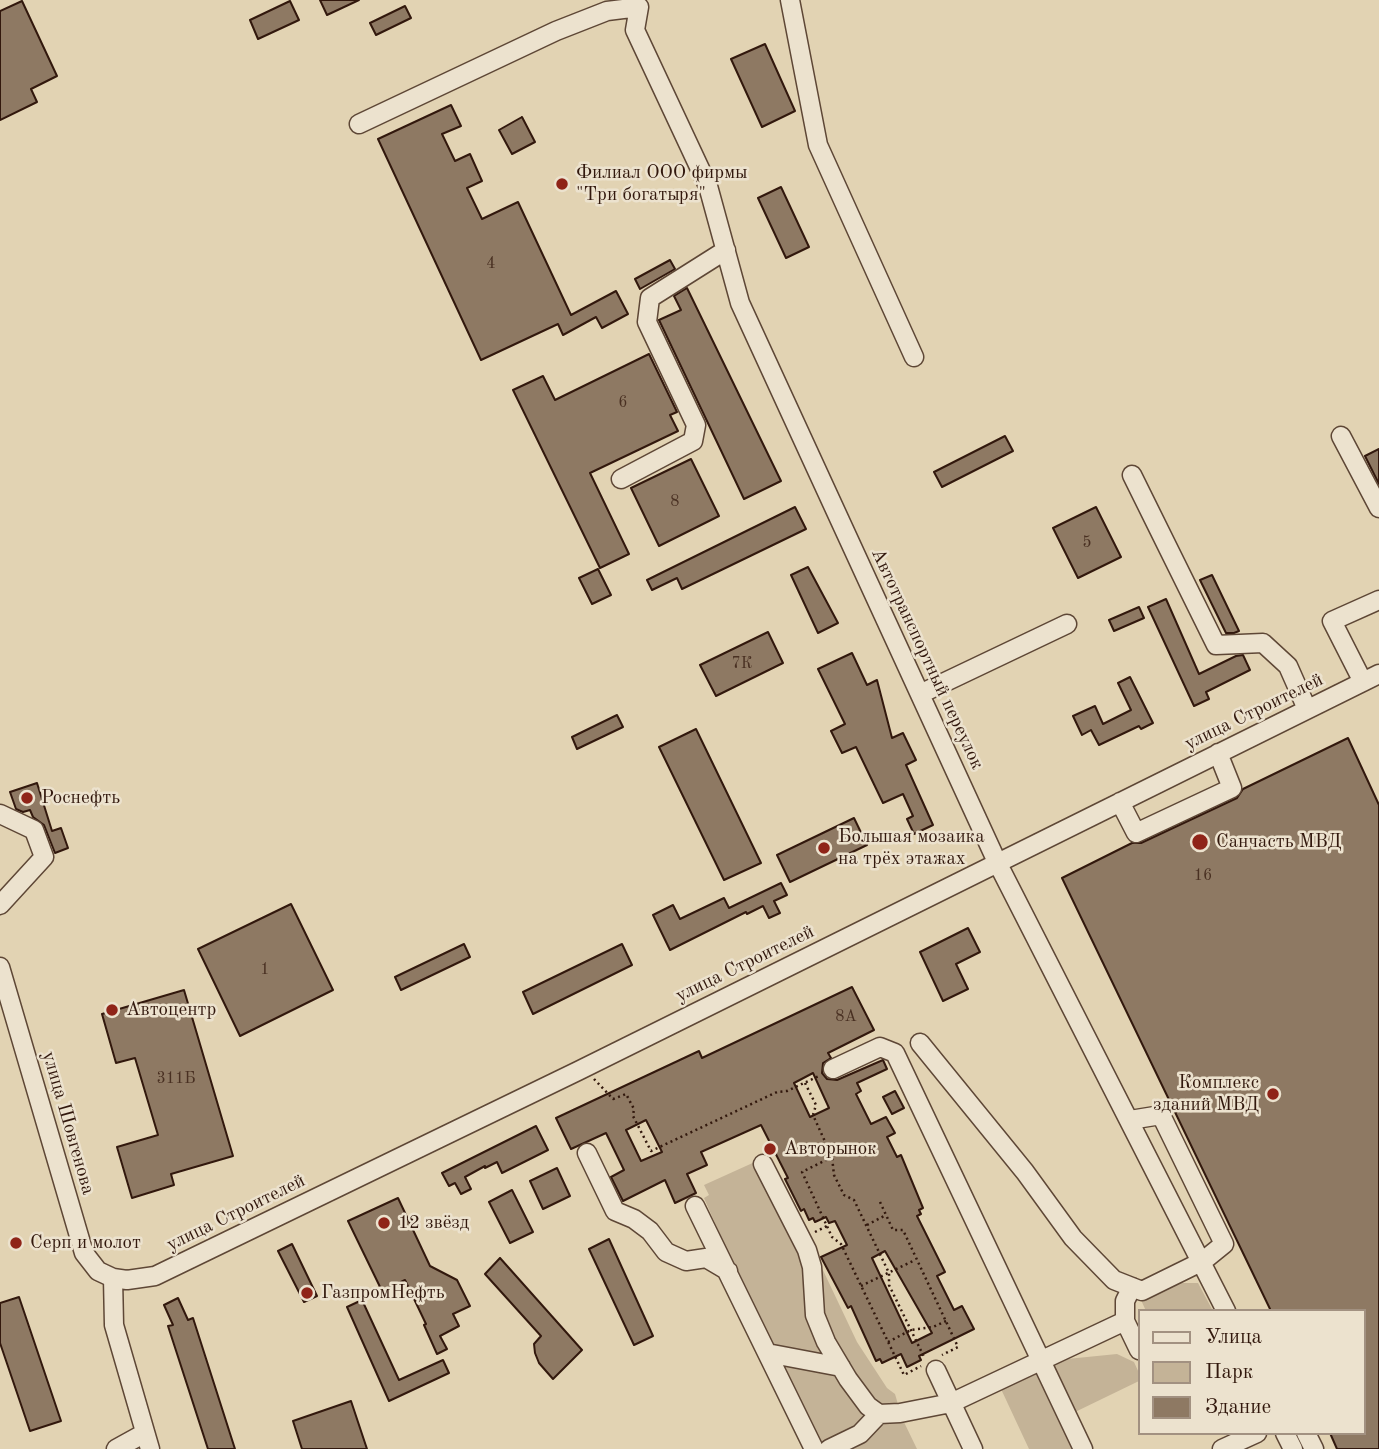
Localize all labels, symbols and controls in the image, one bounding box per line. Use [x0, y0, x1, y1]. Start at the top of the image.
place label: Филиал ООО фирмы "Три богатыря" [576, 162, 748, 206]
marker: Филиал ООО фирмы "Три богатыря" [554, 176, 570, 192]
house number: 4 [486, 254, 496, 274]
house number: 6 [618, 393, 628, 413]
house number: 8 [670, 492, 680, 512]
house number: 5 [1082, 533, 1092, 553]
street label: Автотранспортный переулок [866, 545, 988, 773]
house number: 7К [732, 654, 752, 674]
street label: улица Строителей [1181, 669, 1327, 755]
place label: Роснефть [41, 787, 120, 809]
marker: Роснефть [19, 790, 35, 806]
place label: Большая мозаика на трёх этажах [838, 826, 985, 870]
place label: Санчасть МВД [1216, 831, 1341, 853]
marker: Санчасть МВД [1190, 832, 1210, 852]
marker: Большая мозаика на трёх этажах [816, 840, 832, 856]
house number: 16 [1194, 866, 1212, 886]
street label: улица Строителей [672, 921, 818, 1007]
house number: 1 [260, 960, 270, 980]
place label: Автоцентр [126, 999, 216, 1021]
marker: Автоцентр [104, 1002, 120, 1018]
house number: 8А [835, 1007, 857, 1027]
street label: улица Шовгенова [37, 1049, 99, 1197]
house number: 311Б [156, 1069, 196, 1089]
place label: Комплекс зданий МВД [1153, 1072, 1259, 1116]
marker: Комплекс зданий МВД [1265, 1086, 1281, 1102]
place label: Авторынок [784, 1138, 877, 1160]
marker: Авторынок [762, 1141, 778, 1157]
street label: улица Строителей [163, 1170, 309, 1256]
place label: 12 звёзд [398, 1212, 469, 1234]
marker: 12 звёзд [376, 1215, 392, 1231]
place label: Серп и молот [30, 1232, 141, 1254]
marker: Серп и молот [8, 1235, 24, 1251]
place label: ГазпромНефть [321, 1282, 445, 1304]
marker: ГазпромНефть [299, 1285, 315, 1301]
legend [1138, 1309, 1365, 1435]
text: Улица [1205, 1327, 1262, 1348]
text: Парк [1205, 1362, 1253, 1383]
text: Здание [1205, 1397, 1271, 1418]

